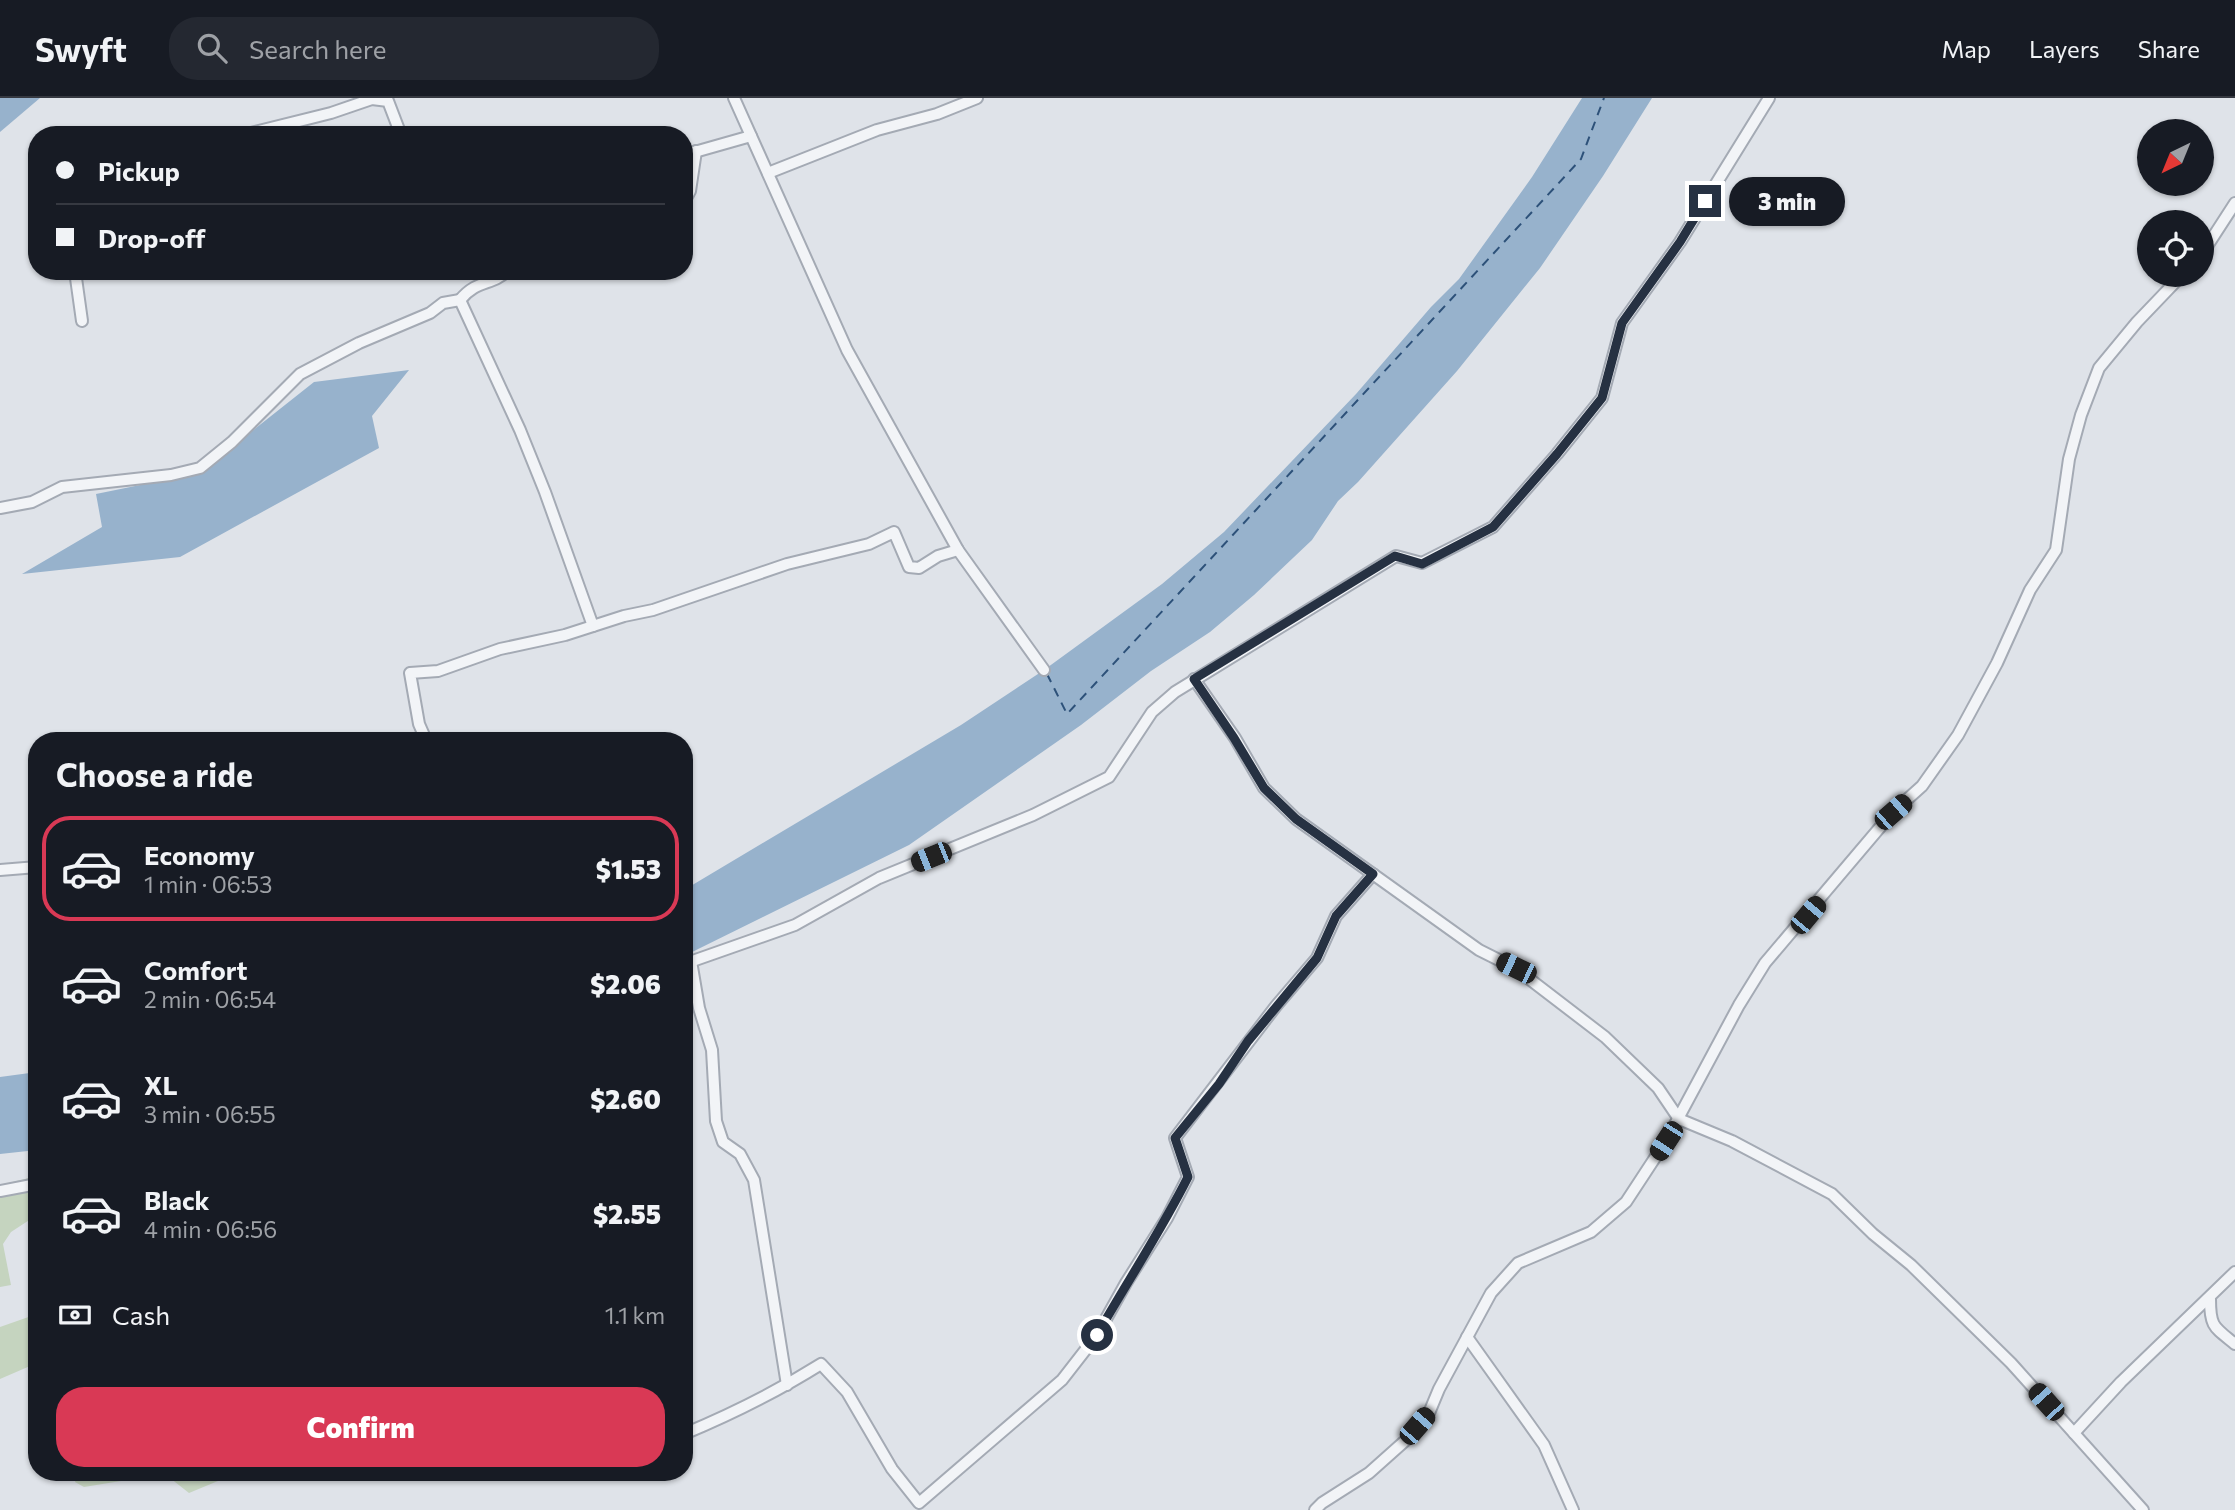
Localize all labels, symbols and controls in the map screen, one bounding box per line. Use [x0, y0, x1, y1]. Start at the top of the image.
search box [169, 17, 659, 80]
text: Swyft [35, 28, 127, 69]
icon: search [193, 29, 231, 67]
text: Search here [249, 33, 386, 64]
text: Map [1942, 34, 1991, 63]
text: Layers [2029, 34, 2100, 63]
text: Share [2138, 34, 2200, 63]
north arrow [2137, 119, 2214, 196]
map controls [2137, 119, 2214, 287]
text: Pickup [98, 155, 180, 186]
callout: 3 min [1730, 176, 1845, 226]
route end [1689, 185, 1721, 217]
text: 3 min [1758, 187, 1816, 215]
button: locate [2137, 210, 2214, 287]
text: Drop-off [98, 222, 205, 253]
text: Choose a ride [56, 754, 253, 794]
car [1871, 790, 1916, 834]
icon: car [60, 837, 123, 900]
text: Economy [144, 839, 255, 870]
car [908, 839, 955, 875]
text: $1.53 [596, 853, 661, 884]
text: 1 min · 06:53 [144, 870, 272, 898]
car [1787, 892, 1830, 938]
car [1493, 949, 1540, 987]
icon: car [60, 952, 123, 1015]
text: Comfort [144, 954, 247, 985]
text: $2.06 [590, 968, 661, 999]
text: 2 min · 06:54 [144, 985, 276, 1013]
icon: car [60, 1067, 123, 1130]
text: XL [144, 1069, 178, 1100]
text: $2.60 [590, 1083, 661, 1114]
text: 3 min · 06:55 [144, 1100, 276, 1128]
car [1646, 1118, 1687, 1164]
icon: car [60, 1182, 123, 1245]
text: Black [144, 1184, 210, 1215]
text: $2.55 [593, 1198, 661, 1229]
text: 4 min · 06:56 [144, 1215, 277, 1243]
icon: cash [56, 1296, 94, 1334]
text: Cash [112, 1299, 170, 1330]
text: 1.1 km [605, 1301, 665, 1329]
route start [1081, 1319, 1113, 1351]
car [2025, 1379, 2068, 1425]
button: Confirm [56, 1387, 665, 1467]
car [1396, 1403, 1439, 1449]

